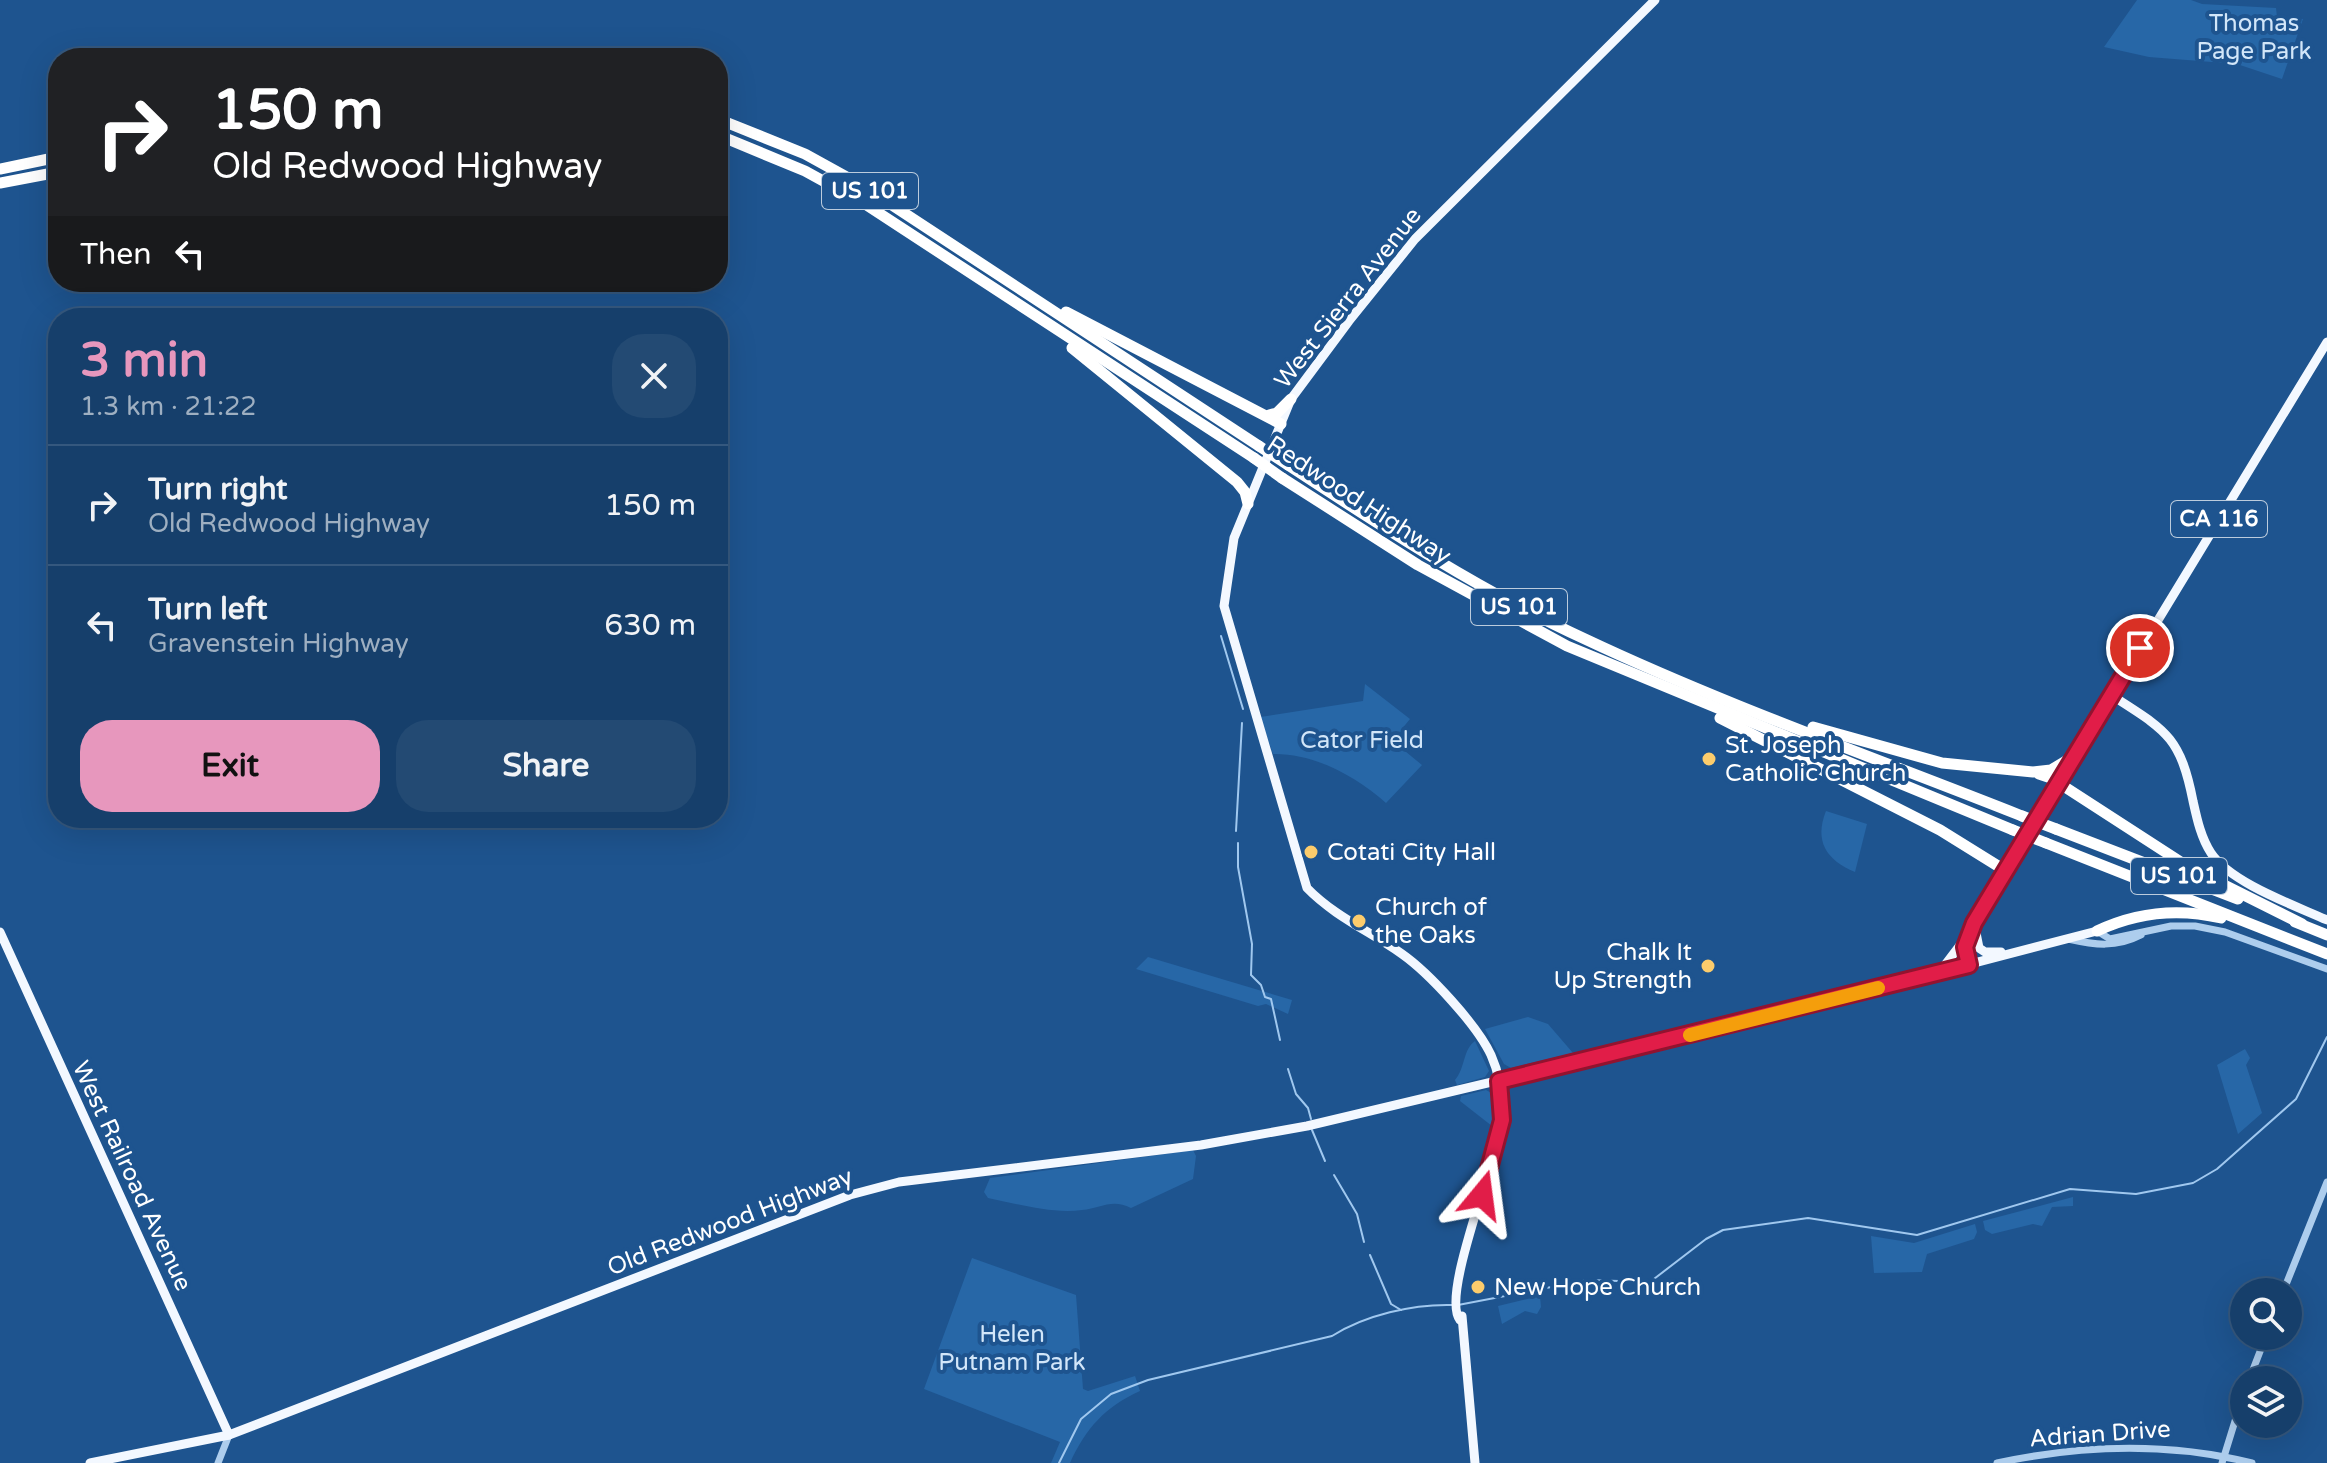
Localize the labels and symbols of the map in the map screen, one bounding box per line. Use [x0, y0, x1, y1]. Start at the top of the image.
park label: Thomas Page Park [2196, 9, 2312, 66]
road number: US 101 [822, 173, 918, 209]
street label: West Sierra Avenue [1268, 202, 1428, 394]
street label: Redwood Highway [1262, 430, 1457, 570]
road number: CA 116 [2171, 501, 2267, 537]
road number: US 101 [1471, 589, 1567, 625]
pin [2106, 614, 2174, 682]
park label: Cator Field [1300, 726, 1424, 755]
place label: St. Joseph Catholic Church [1725, 731, 1906, 788]
marker: St. Joseph Catholic Church [1700, 750, 1718, 768]
place label: Cotati City Hall [1327, 838, 1496, 867]
marker: Cotati City Hall [1302, 843, 1320, 861]
road number: US 101 [2131, 858, 2227, 894]
place label: Church of the Oaks [1375, 893, 1488, 950]
marker: Church of the Oaks [1350, 912, 1368, 930]
place label: Chalk It Up Strength [1553, 938, 1692, 995]
marker: Chalk It Up Strength [1699, 957, 1717, 975]
street label: West Railroad Avenue [66, 1056, 198, 1296]
position arrow [1440, 1153, 1524, 1237]
street label: Old Redwood Highway [603, 1162, 857, 1282]
place label: New Hope Church [1494, 1273, 1701, 1302]
marker: New Hope Church [1469, 1278, 1487, 1296]
park label: Helen Putnam Park [938, 1320, 1086, 1377]
street label: Adrian Drive [2028, 1415, 2172, 1453]

